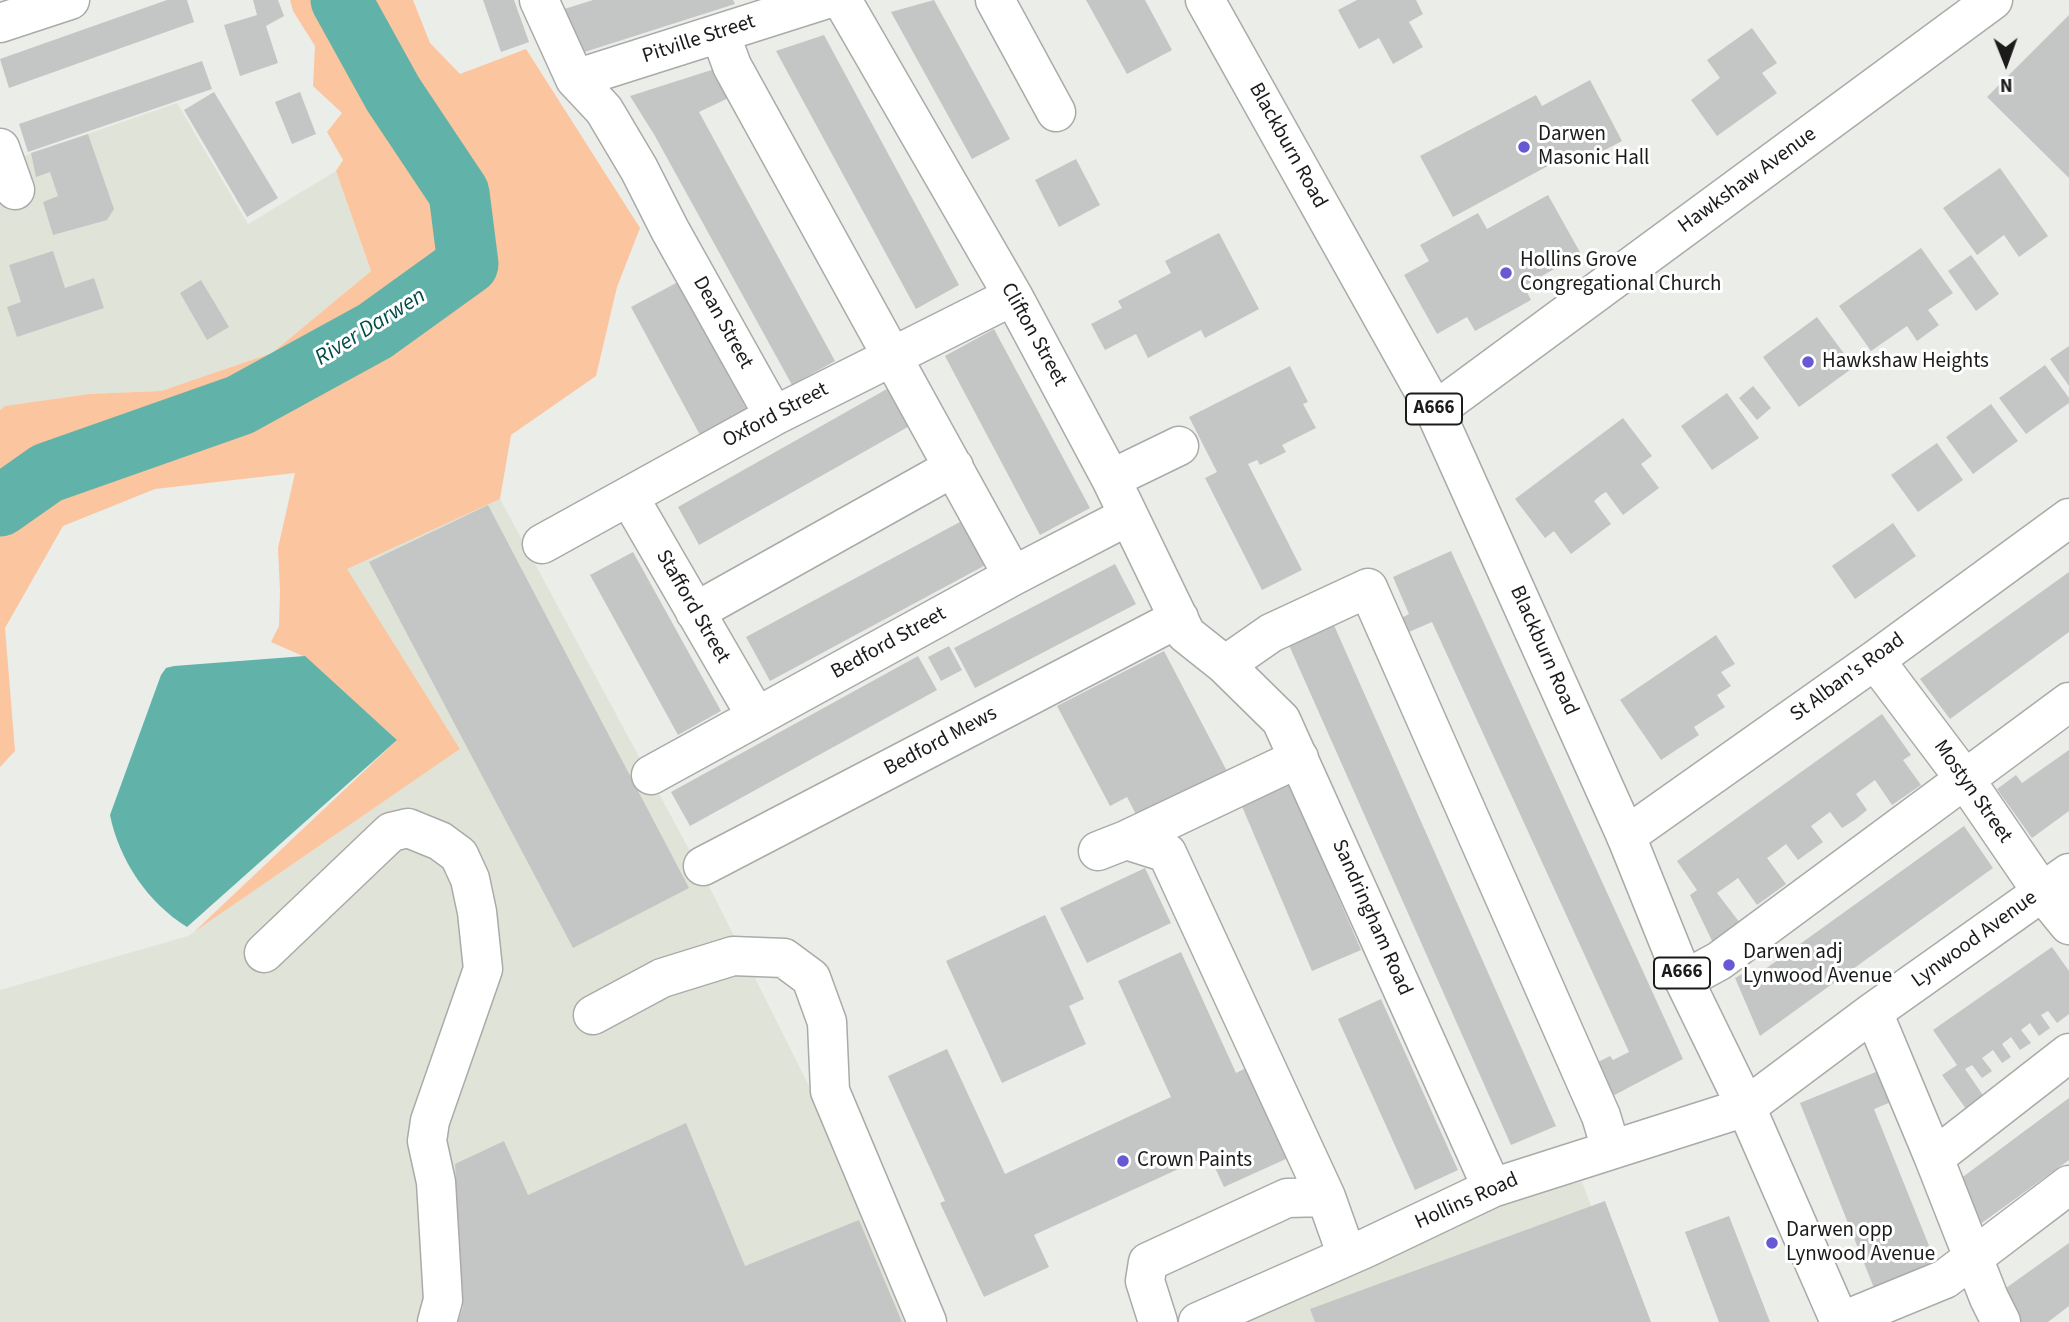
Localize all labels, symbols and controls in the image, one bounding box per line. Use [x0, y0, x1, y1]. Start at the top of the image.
street label: Pitville Street [639, 10, 759, 70]
north arrow [1971, 28, 2041, 98]
text: N [2000, 71, 2013, 98]
street label: Blackburn Road [1242, 79, 1332, 213]
place label: Darwen Masonic Hall [1538, 122, 1649, 172]
street label: Hawkshaw Avenue [1674, 122, 1822, 240]
marker: Darwen Masonic Hall [1516, 139, 1532, 155]
place label: Hollins Grove Congregational Church [1520, 248, 1721, 298]
marker: Hollins Grove Congregational Church [1498, 265, 1514, 281]
street label: Dean Street [686, 272, 758, 374]
street label: Clifton Street [994, 279, 1072, 391]
water label: River Darwen [311, 283, 431, 373]
place label: Hawkshaw Heights [1822, 349, 1989, 375]
marker: Hawkshaw Heights [1800, 354, 1816, 370]
street label: Oxford Street [719, 378, 833, 454]
road number: A666 [1406, 394, 1462, 424]
street label: Stafford Street [649, 546, 735, 668]
street label: Blackburn Road [1503, 582, 1583, 720]
street label: Bedford Street [827, 602, 951, 686]
street label: St Alban's Road [1786, 628, 1910, 728]
street label: Bedford Mews [880, 702, 1002, 782]
street label: Mostyn Street [1927, 736, 2017, 848]
street label: Sandringham Road [1325, 836, 1417, 1000]
street label: Lynwood Avenue [1907, 886, 2043, 994]
place label: Darwen adj Lynwood Avenue [1743, 940, 1892, 990]
marker: Darwen adj Lynwood Avenue [1721, 957, 1737, 973]
road number: A666 [1654, 958, 1710, 988]
place label: Crown Paints [1137, 1148, 1252, 1174]
marker: Crown Paints [1115, 1153, 1131, 1169]
street label: Hollins Road [1411, 1168, 1523, 1236]
place label: Darwen opp Lynwood Avenue [1786, 1218, 1935, 1268]
marker: Darwen opp Lynwood Avenue [1764, 1235, 1780, 1251]

